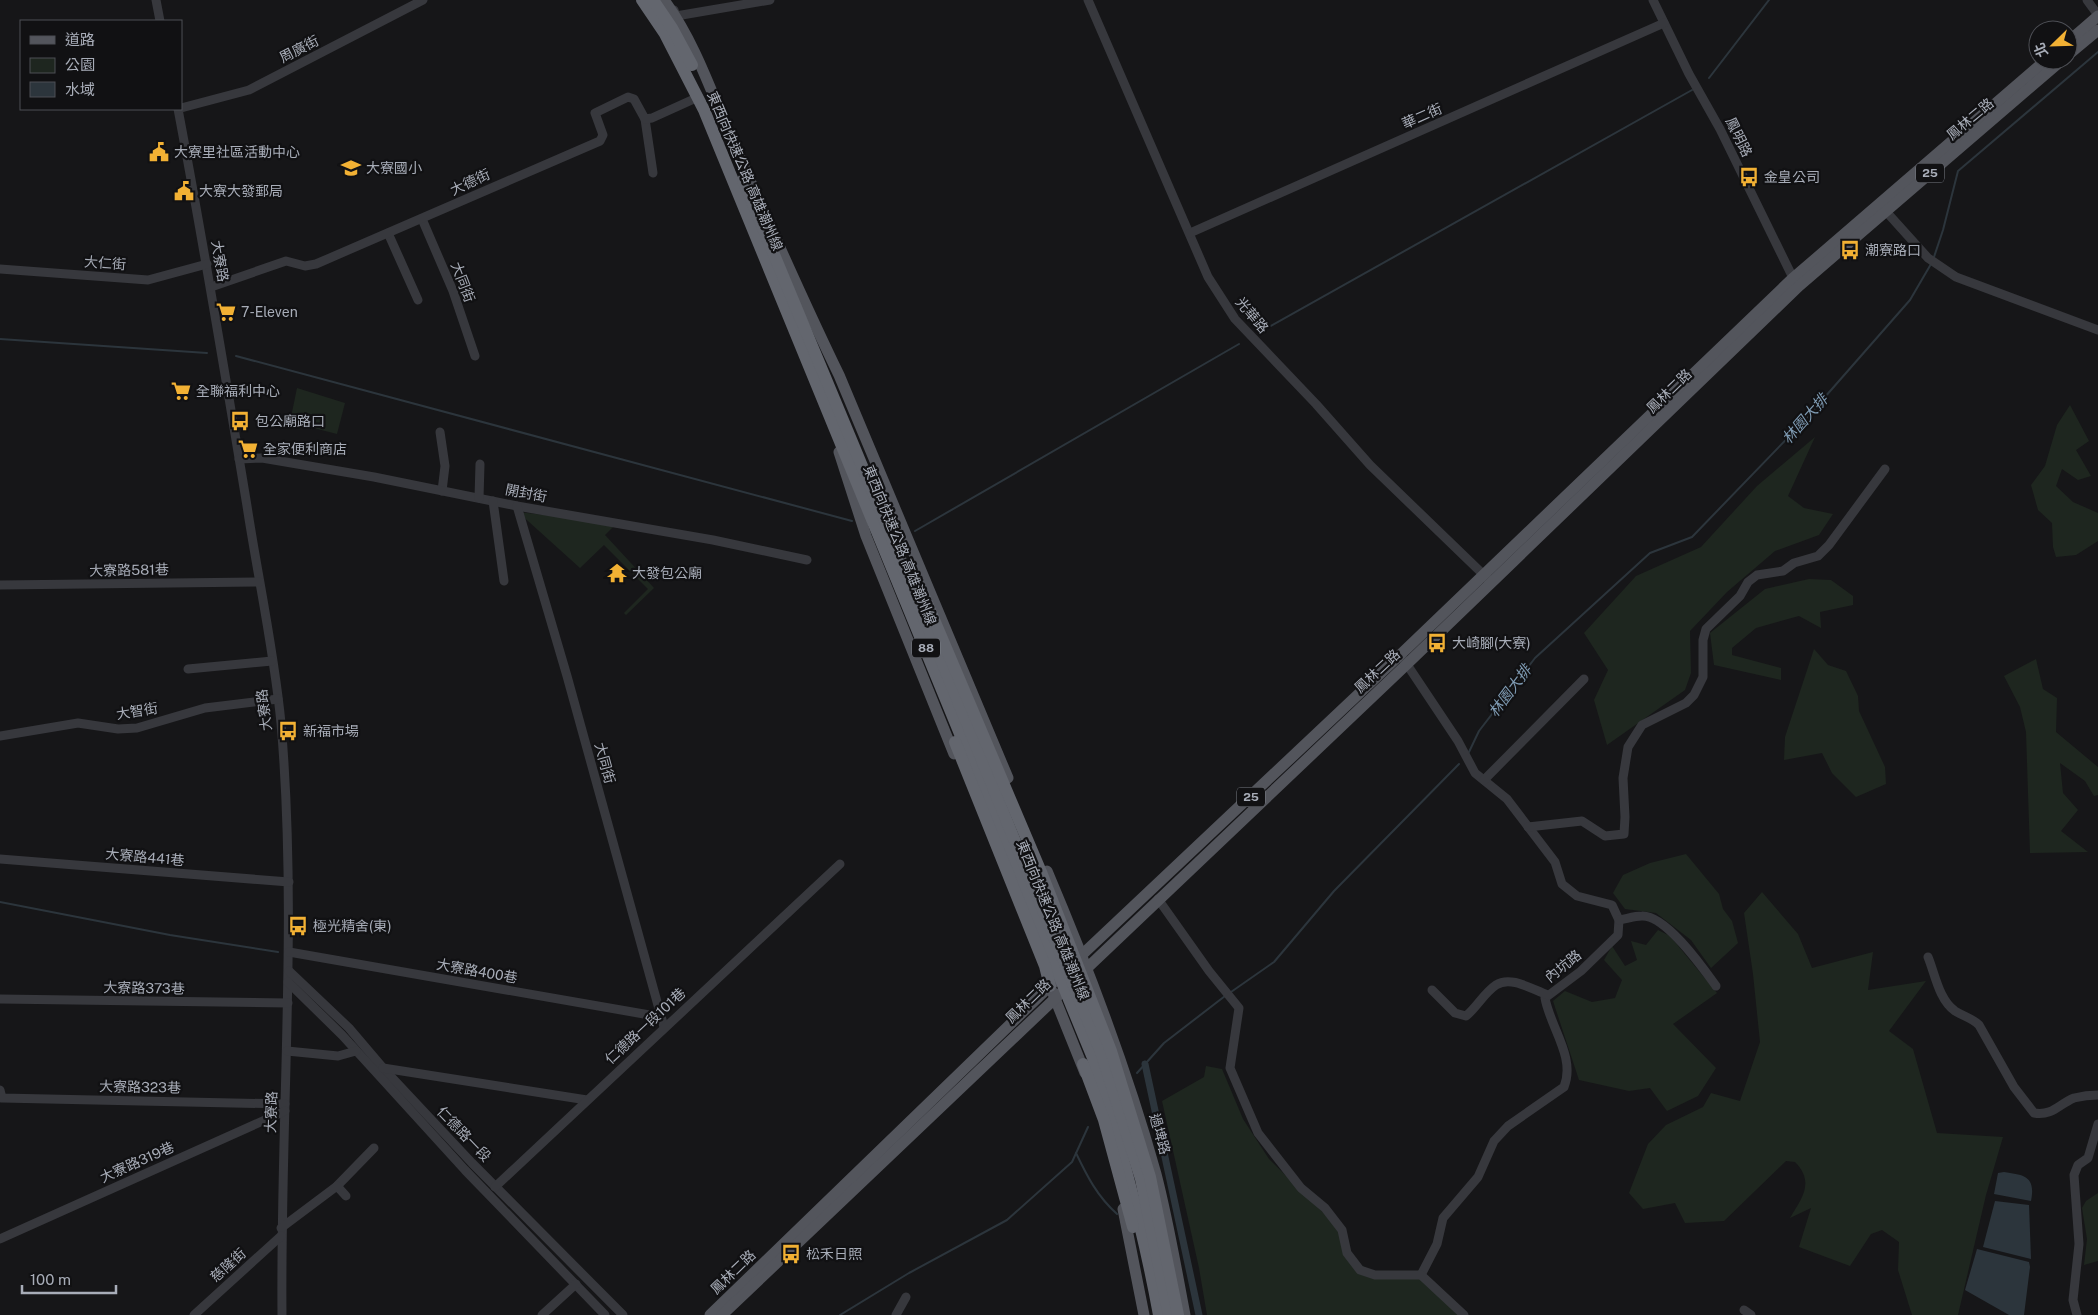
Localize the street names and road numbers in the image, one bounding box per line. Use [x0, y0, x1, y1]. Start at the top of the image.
street label: 周廣街 [277, 32, 321, 66]
street label: 東西向快速公路 高雄潮州線 [704, 89, 786, 253]
street label: 鳳林二路 [1943, 95, 1997, 143]
street label: 華二街 [1400, 100, 1444, 132]
street label: 鳳明路 [1723, 115, 1755, 159]
road number: 25 [1916, 164, 1944, 182]
street label: 大德街 [448, 166, 492, 198]
street label: 大寮路 [208, 239, 232, 283]
street label: 大仁街 [83, 254, 127, 272]
street label: 大同街 [448, 260, 478, 304]
street label: 光華路 [1232, 294, 1272, 336]
street label: 鳳林二路 [1643, 366, 1695, 416]
street label: 東西向快速公路 高雄潮州線 [860, 463, 940, 627]
street label: 開封街 [504, 481, 548, 505]
street label: 大寮路581巷 [89, 561, 169, 579]
road number: 88 [912, 638, 940, 658]
street label: 鳳林二路 [1351, 646, 1403, 696]
street label: 大寮路 [254, 688, 274, 732]
street label: 大智街 [115, 700, 159, 722]
street label: 大同街 [592, 741, 618, 785]
road number: 25 [1237, 788, 1265, 806]
street label: 東西向快速公路 高雄潮州線 [1013, 838, 1093, 1002]
street label: 大寮路441巷 [105, 846, 185, 868]
street label: 內坑路 [1542, 947, 1584, 985]
street label: 大寮路400巷 [435, 956, 519, 986]
street label: 鳳林二路 [1002, 976, 1054, 1026]
street label: 大寮路373巷 [103, 979, 185, 997]
street label: 仁德路一段101巷 [602, 985, 688, 1067]
street label: 大寮路323巷 [99, 1078, 181, 1096]
street label: 大寮路 [262, 1091, 280, 1133]
street label: 仁德路一段 [434, 1103, 494, 1165]
street label: 過埤路 [1147, 1112, 1173, 1156]
street label: 大寮路319巷 [98, 1139, 176, 1185]
street label: 慈隆街 [207, 1245, 249, 1285]
street label: 鳳林二路 [707, 1247, 759, 1297]

